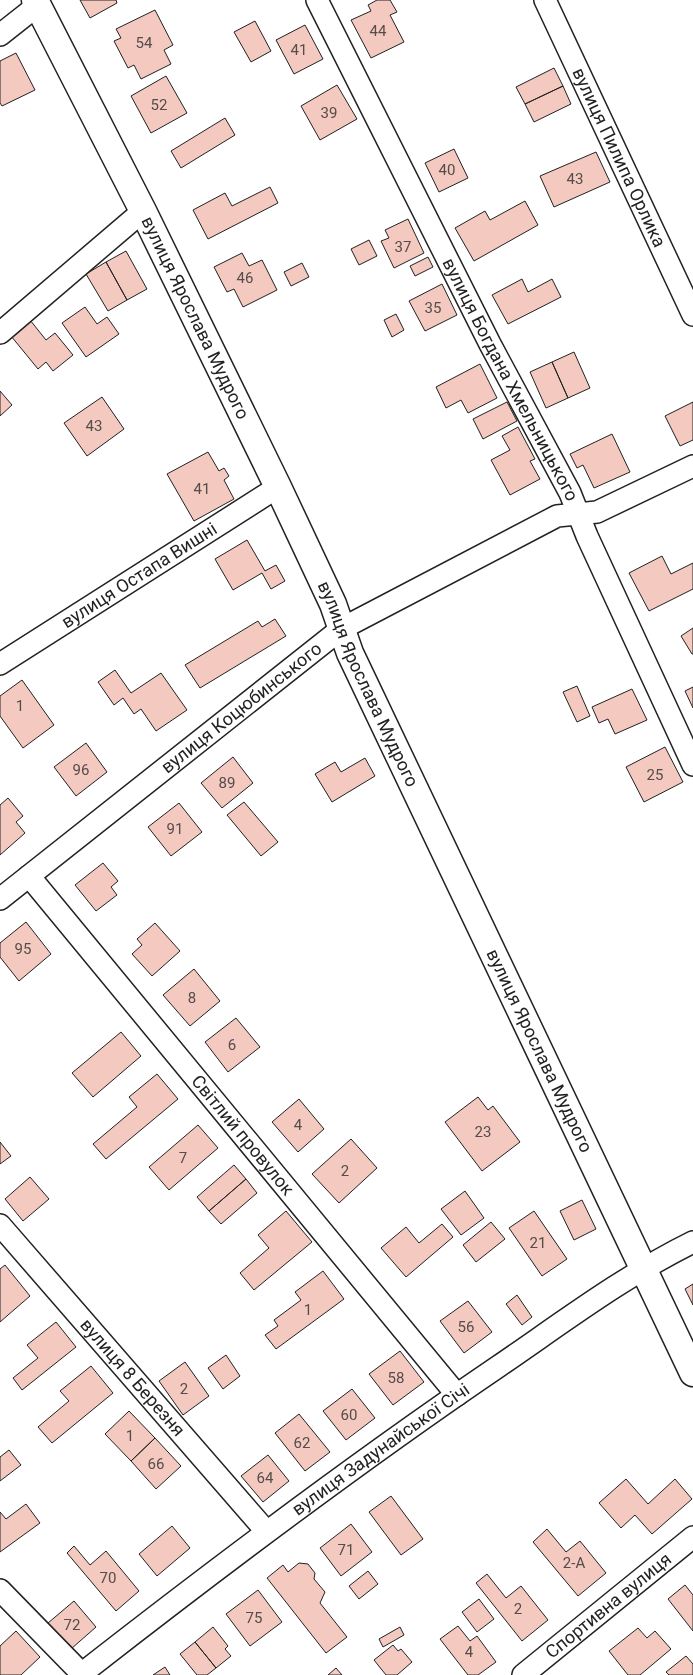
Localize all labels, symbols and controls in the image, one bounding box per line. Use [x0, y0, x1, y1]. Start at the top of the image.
house number: 44 [370, 22, 387, 40]
house number: 54 [136, 34, 153, 52]
house number: 41 [291, 41, 307, 59]
street label: вулиця Пилипа Орлика [568, 64, 671, 250]
house number: 52 [151, 96, 167, 114]
house number: 39 [321, 104, 337, 122]
house number: 40 [439, 161, 455, 179]
house number: 43 [567, 170, 583, 188]
street label: вулиця Ярослава Мудрого [137, 213, 254, 422]
house number: 37 [395, 238, 411, 256]
street label: вулиця Богдана Хмельницького [438, 254, 583, 504]
house number: 46 [237, 269, 253, 287]
house number: 35 [425, 299, 441, 317]
house number: 43 [86, 417, 102, 435]
house number: 41 [194, 480, 210, 498]
street label: вулиця Остапа Вишні [57, 518, 220, 632]
street label: вулиця Ярослава Мудрого [314, 578, 423, 790]
street label: вулиця Коцюбинського [157, 638, 326, 777]
house number: 1 [16, 697, 24, 715]
house number: 96 [73, 761, 89, 779]
house number: 25 [647, 766, 663, 784]
house number: 89 [219, 774, 235, 792]
house number: 91 [167, 820, 183, 838]
house number: 95 [15, 940, 31, 958]
street label: вулиця Ярослава Мудрого [483, 945, 597, 1156]
house number: 8 [188, 989, 196, 1007]
house number: 6 [228, 1036, 236, 1054]
street label: Світлий провулок [187, 1071, 299, 1199]
house number: 4 [294, 1116, 303, 1134]
house number: 23 [475, 1123, 491, 1141]
house number: 7 [179, 1149, 187, 1167]
house number: 2 [341, 1162, 349, 1180]
house number: 21 [530, 1234, 546, 1252]
house number: 1 [304, 1301, 312, 1319]
street label: вулиця 8 Березня [76, 1314, 190, 1440]
house number: 56 [458, 1318, 474, 1336]
house number: 58 [388, 1369, 404, 1387]
street label: вулиця Задунайської Січі [288, 1378, 473, 1520]
house number: 2 [180, 1380, 188, 1398]
house number: 60 [341, 1406, 357, 1424]
house number: 1 [126, 1427, 134, 1445]
house number: 62 [294, 1434, 310, 1452]
house number: 66 [148, 1455, 164, 1473]
house number: 64 [257, 1469, 274, 1487]
house number: 71 [338, 1541, 354, 1559]
street label: Спортивна вулиця [541, 1548, 675, 1662]
house number: 2-А [563, 1554, 585, 1572]
house number: 70 [100, 1569, 116, 1587]
house number: 2 [514, 1600, 522, 1618]
house number: 75 [246, 1609, 262, 1627]
house number: 72 [64, 1616, 80, 1634]
house number: 4 [465, 1643, 474, 1661]

